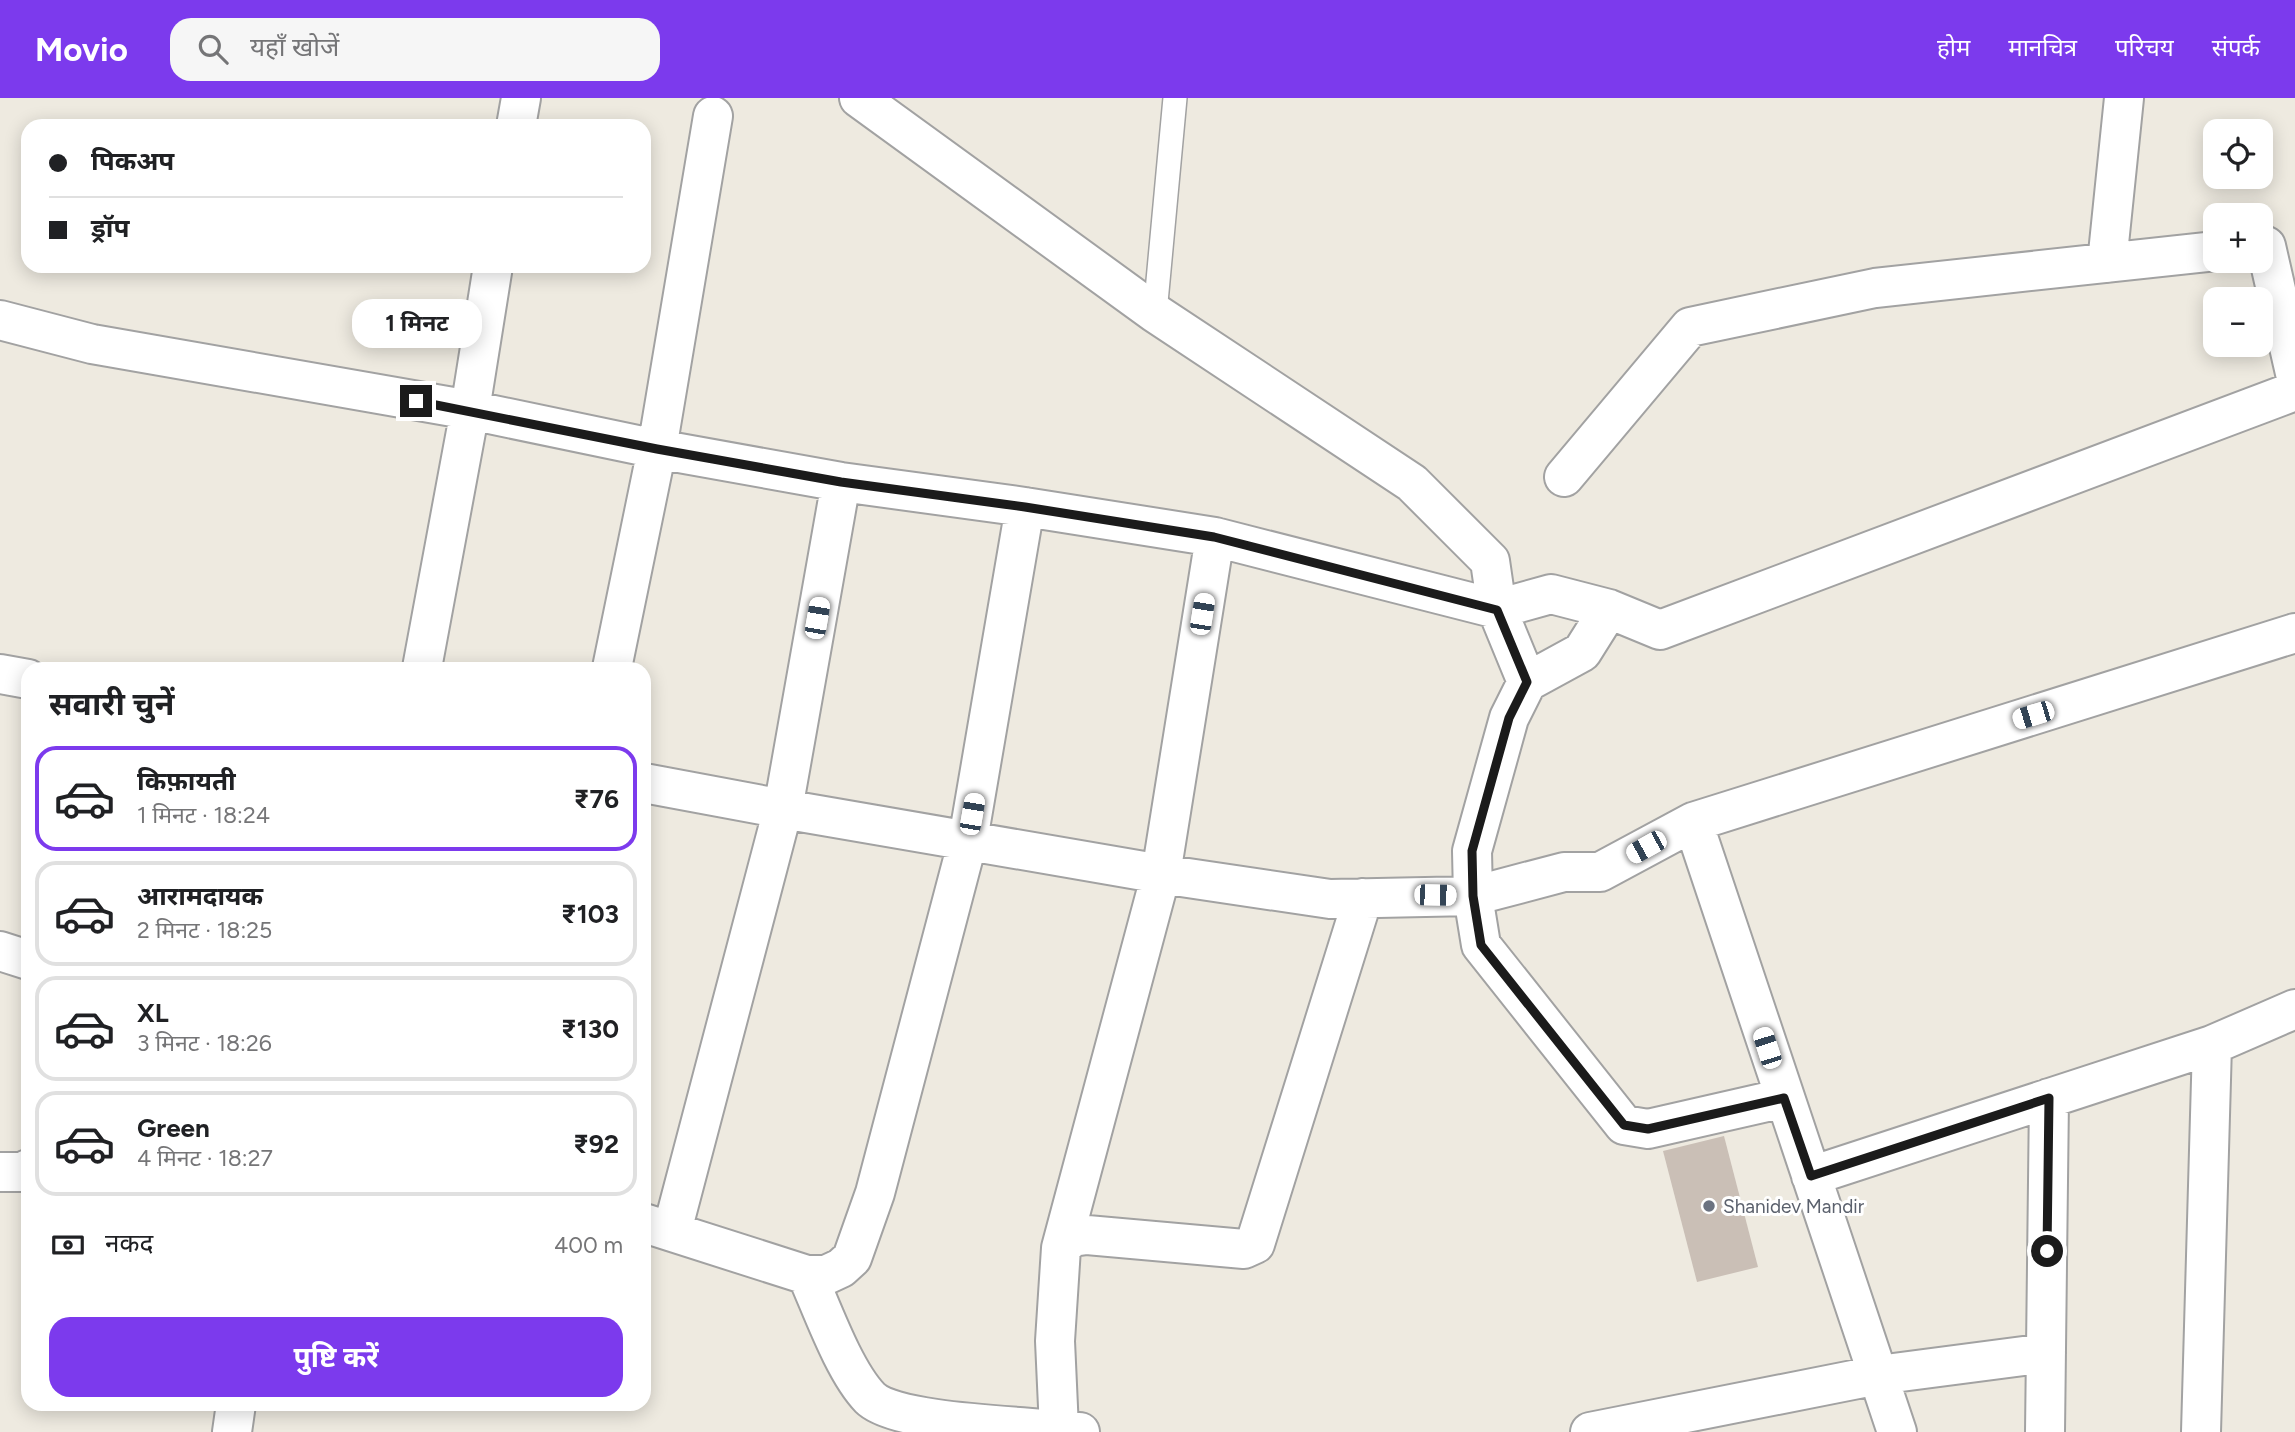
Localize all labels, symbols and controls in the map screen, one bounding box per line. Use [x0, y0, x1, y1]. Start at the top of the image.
search box [170, 18, 660, 81]
text: Movio [35, 30, 128, 69]
icon: search [194, 30, 232, 68]
text: यहाँ खोजें [250, 31, 339, 63]
text: होम [1937, 33, 1970, 62]
text: मानचित्र [2008, 33, 2077, 62]
text: परिचय [2115, 33, 2174, 62]
text: संपर्क [2212, 33, 2260, 62]
map controls [2203, 119, 2273, 357]
button: locate [2203, 119, 2273, 189]
text: पिकअप [91, 145, 174, 177]
button: + [2203, 203, 2273, 273]
text: ड्रॉप [91, 212, 129, 244]
button: − [2203, 287, 2273, 357]
callout: 1 मिनट [351, 300, 481, 348]
text: 1 मिनट [385, 309, 449, 337]
route end [400, 385, 432, 417]
car [1189, 592, 1216, 636]
car [804, 595, 831, 641]
text: सवारी चुनें [49, 685, 174, 723]
car [2010, 699, 2057, 731]
text: किफ़ायती [137, 765, 236, 797]
icon: car [53, 767, 116, 830]
text: ₹76 [574, 783, 619, 815]
car [959, 791, 986, 837]
text: 1 मिनट · 18:24 [137, 801, 270, 829]
car [1623, 828, 1670, 866]
text: आरामदायक [137, 880, 263, 912]
icon: car [53, 882, 116, 945]
car [1414, 884, 1457, 906]
text: ₹103 [561, 898, 619, 930]
text: 2 मिनट · 18:25 [137, 916, 272, 944]
icon: car [53, 997, 116, 1060]
text: XL [137, 997, 169, 1029]
text: ₹130 [561, 1013, 619, 1045]
car [1751, 1025, 1784, 1071]
text: 3 मिनट · 18:26 [137, 1029, 272, 1057]
icon: car [53, 1112, 116, 1175]
text: Green [137, 1112, 210, 1144]
text: ₹92 [573, 1128, 619, 1160]
text: 4 मिनट · 18:27 [137, 1144, 273, 1172]
place label: Shanidev Mandir [1723, 1195, 1865, 1218]
marker: Shanidev Mandir [1701, 1198, 1717, 1214]
icon: cash [49, 1226, 87, 1264]
text: नकद [105, 1227, 153, 1259]
text: 400 m [554, 1231, 623, 1259]
route start [2031, 1235, 2063, 1267]
button: पुष्टि करें [49, 1317, 623, 1397]

